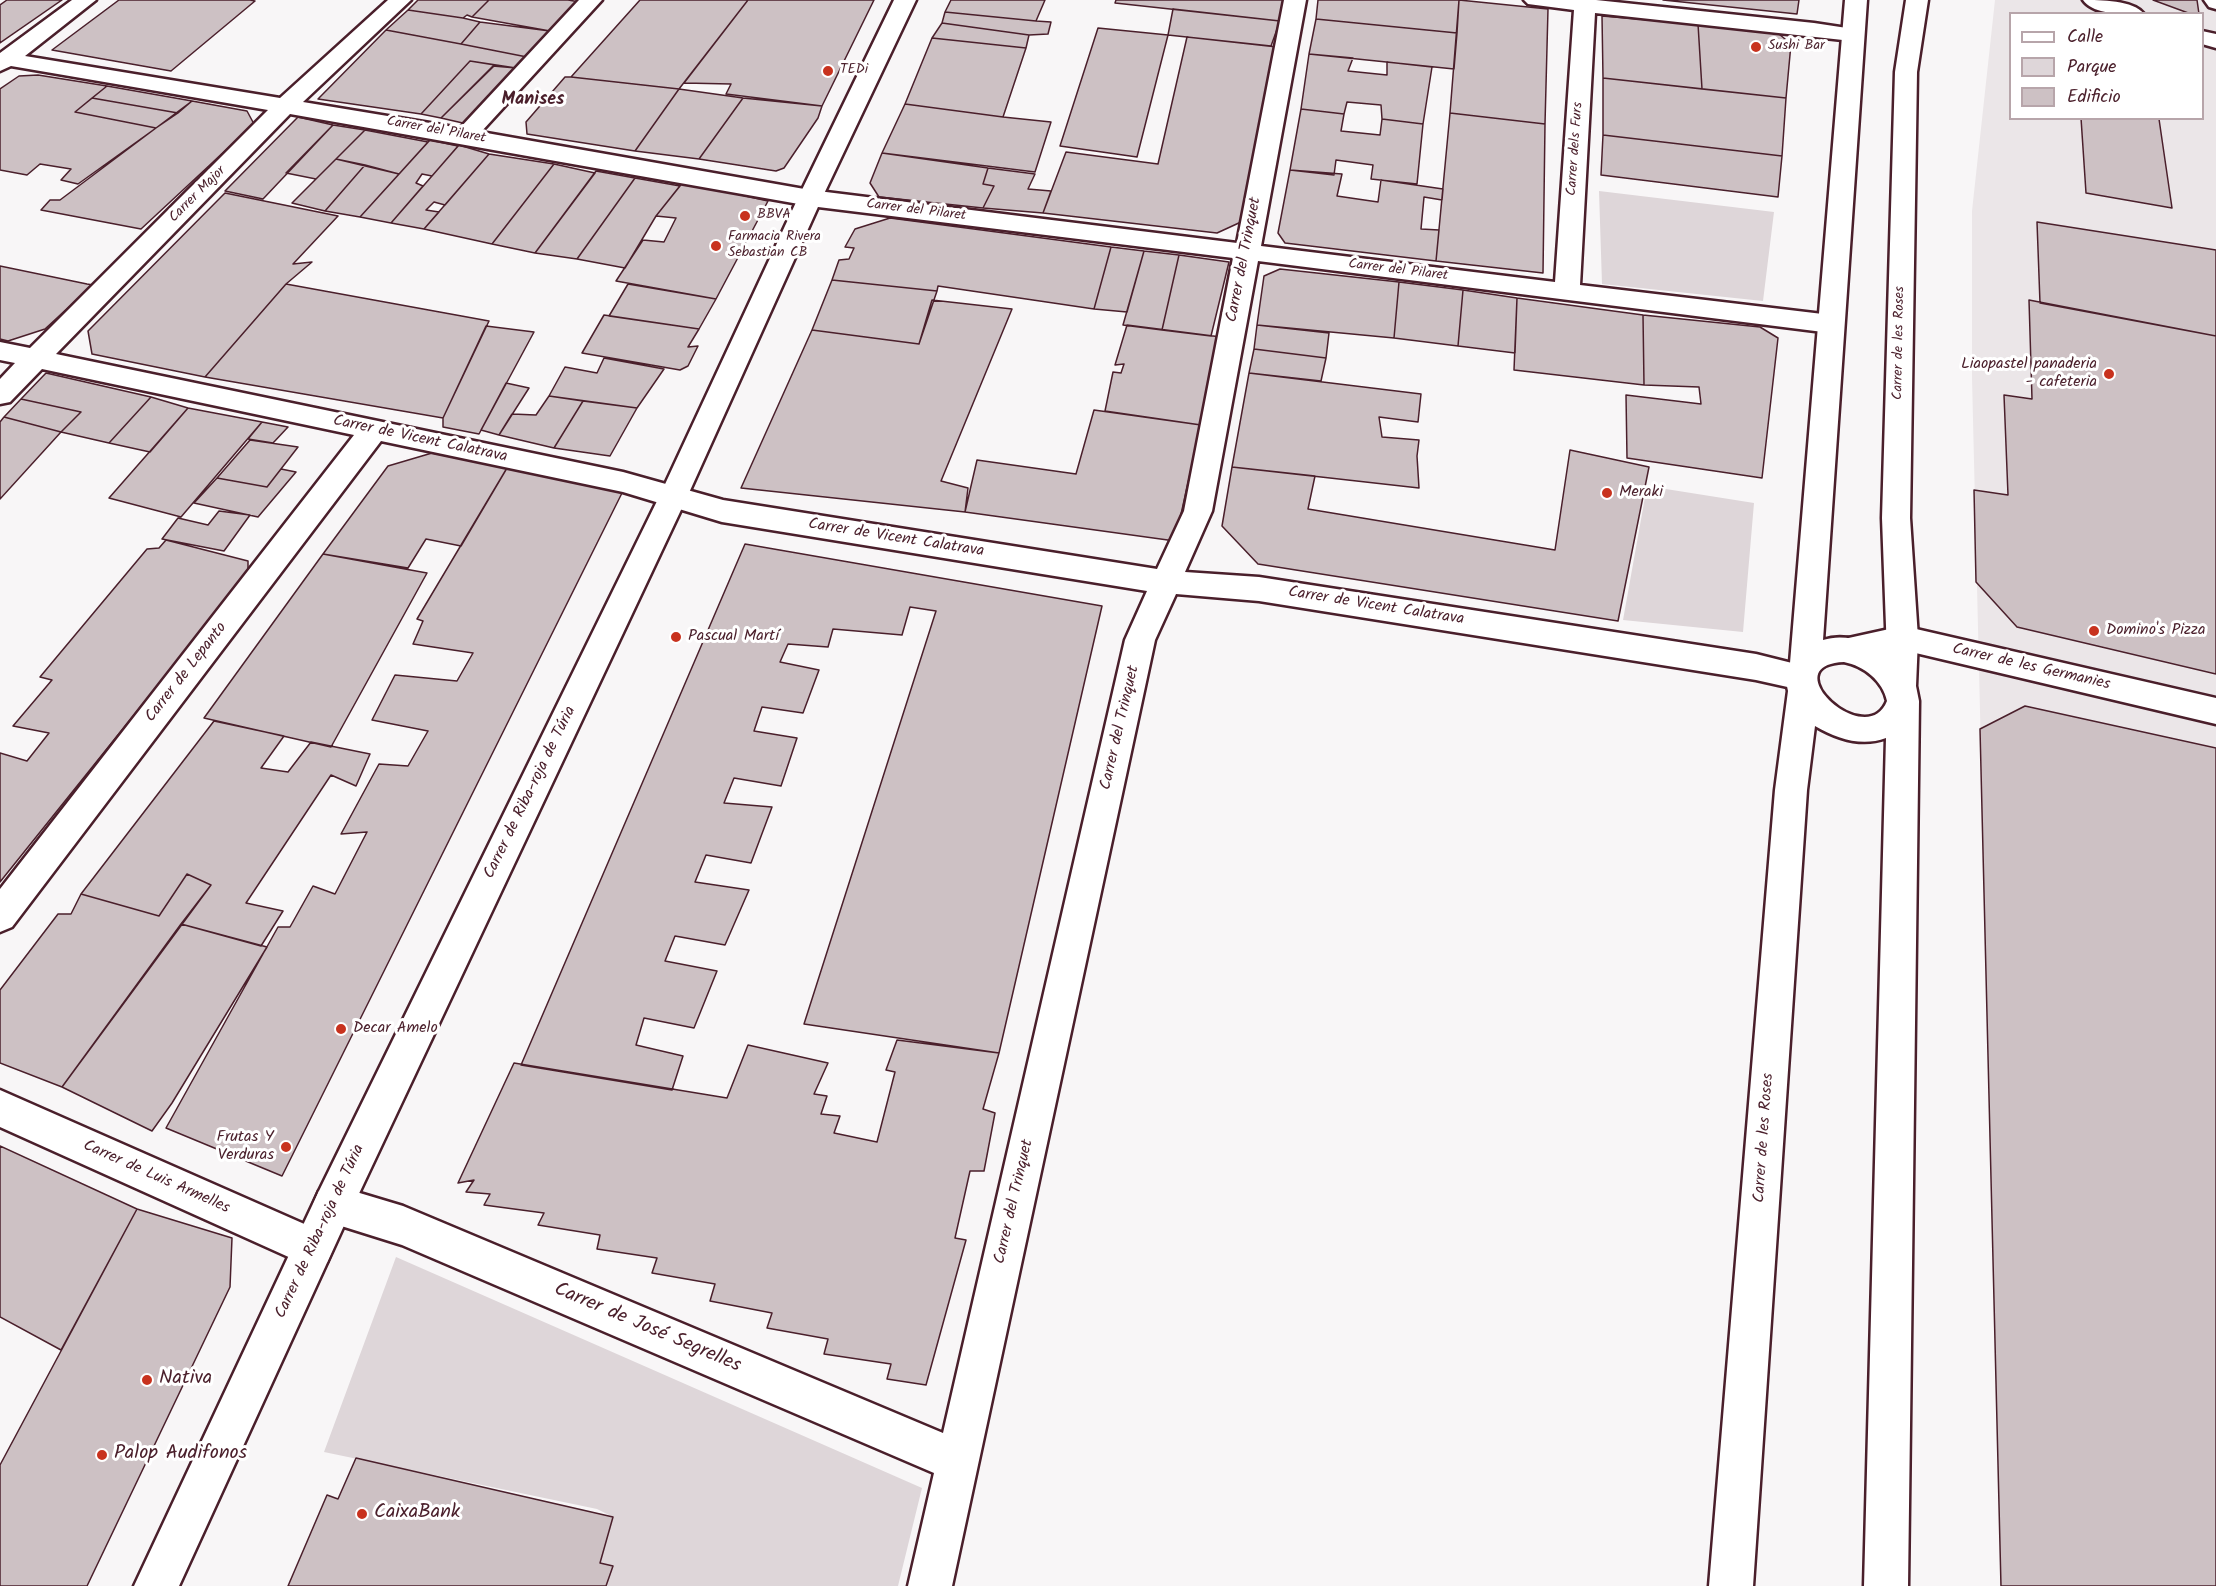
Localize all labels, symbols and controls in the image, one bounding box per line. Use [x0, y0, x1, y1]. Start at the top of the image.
legend [2009, 12, 2204, 120]
text: Calle [2067, 23, 2103, 52]
place label: Sushi Bar [1768, 39, 1825, 55]
marker: Sushi Bar [1749, 40, 1763, 54]
text: Parque [2067, 53, 2116, 82]
place label: TEDi [840, 63, 868, 79]
marker: TEDi [821, 64, 835, 78]
text: Edificio [2067, 83, 2121, 112]
district label: Manises [501, 90, 565, 112]
street label: Carrer dels Furs [1564, 102, 1588, 196]
street label: Carrer del Pilaret [385, 114, 487, 148]
street label: Carrer Major [166, 163, 230, 227]
street label: Carrer del Trinquet [1223, 196, 1267, 324]
street label: Carrer del Pilaret [865, 197, 967, 225]
place label: BBVA [757, 208, 791, 224]
marker: BBVA [738, 209, 752, 223]
place label: Farmacia Rivera Sebastian CB [728, 230, 821, 262]
marker: Farmacia Rivera Sebastian CB [709, 239, 723, 253]
street label: Carrer del Pilaret [1347, 257, 1449, 285]
street label: Carrer de les Roses [1891, 286, 1909, 400]
place label: Liaopastel panaderia - cafeteria [1961, 355, 2097, 393]
marker: Liaopastel panaderia - cafeteria [2102, 367, 2116, 381]
street label: Carrer de Vicent Calatrava [331, 412, 509, 468]
place label: Meraki [1619, 483, 1663, 503]
marker: Meraki [1600, 486, 1614, 500]
street label: Carrer de Vicent Calatrava [807, 516, 985, 562]
street label: Carrer de Vicent Calatrava [1287, 584, 1465, 630]
street label: Carrer de Lepanto [142, 619, 232, 727]
place label: Domino's Pizza [2106, 621, 2206, 641]
marker: Domino's Pizza [2087, 624, 2101, 638]
place label: Pascual Martí [688, 627, 779, 647]
marker: Pascual Martí [669, 630, 683, 644]
street label: Carrer de les Germanies [1950, 640, 2112, 696]
street label: Carrer del Trinquet [1097, 664, 1145, 792]
street label: Carrer de Riba-roja de Túria [481, 704, 581, 882]
place label: Decar Amelo [353, 1019, 438, 1039]
marker: Decar Amelo [334, 1022, 348, 1036]
street label: Carrer de les Roses [1751, 1073, 1779, 1203]
place label: Frutas Y Verduras [217, 1128, 274, 1166]
street label: Carrer de Luis Armelles [80, 1137, 232, 1219]
street label: Carrer del Trinquet [991, 1138, 1039, 1266]
marker: Frutas Y Verduras [279, 1140, 293, 1154]
street label: Carrer de Riba-roja de Túria [272, 1142, 370, 1322]
street label: Carrer de José Segrelles [550, 1279, 744, 1379]
place label: Nativa [159, 1368, 212, 1392]
marker: Nativa [140, 1373, 154, 1387]
place label: Palop Audifonos [114, 1443, 247, 1467]
marker: Palop Audifonos [95, 1448, 109, 1462]
place label: CaixaBank [374, 1502, 460, 1526]
marker: CaixaBank [355, 1507, 369, 1521]

